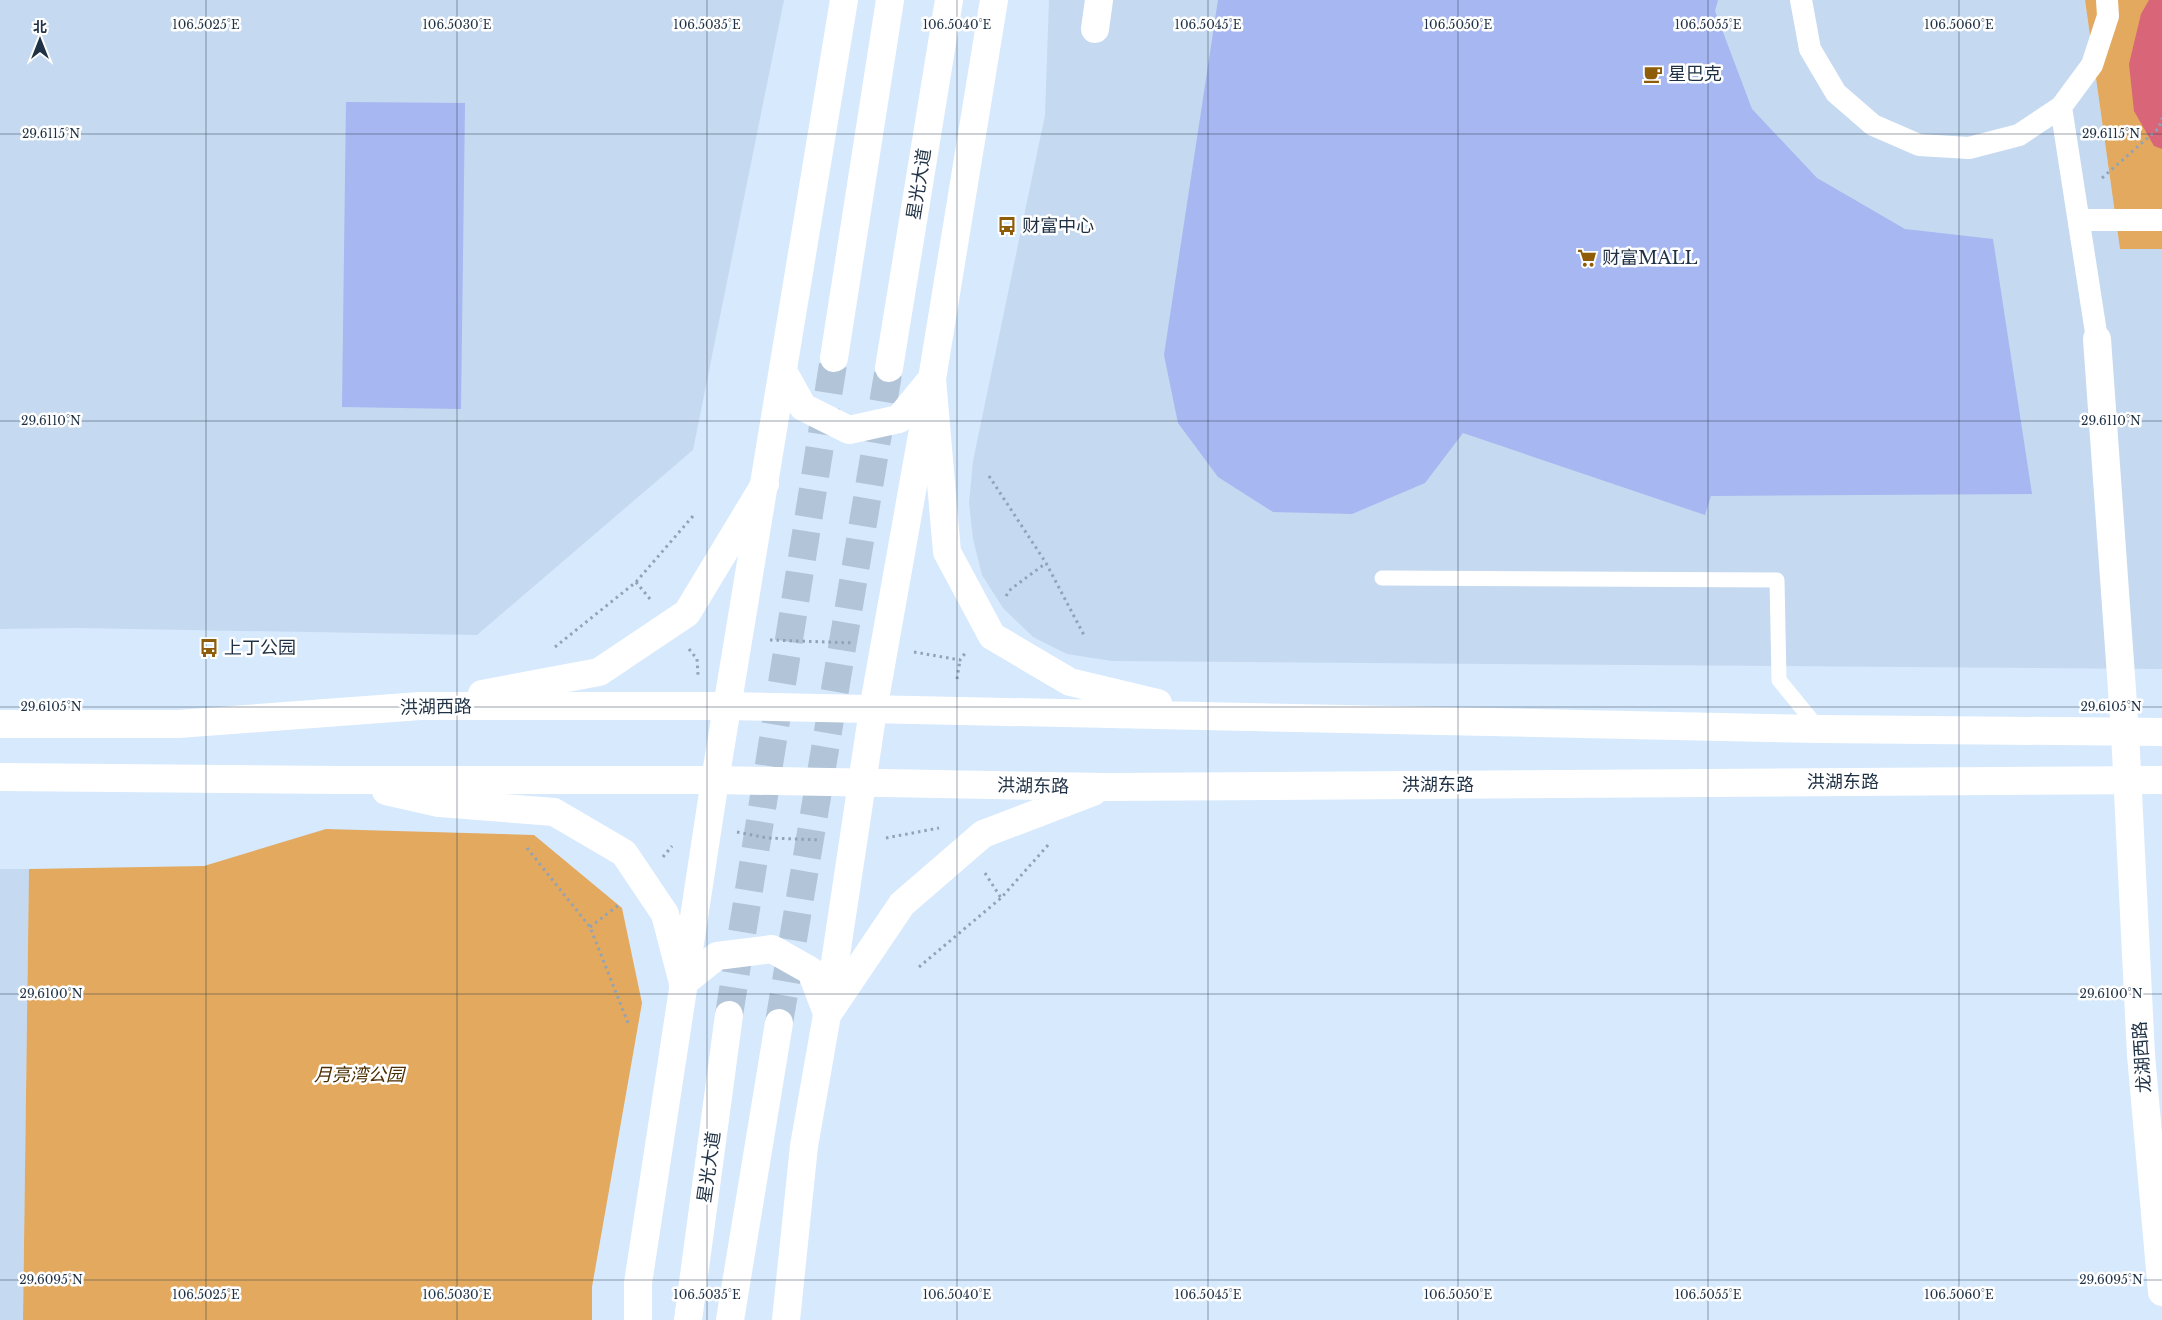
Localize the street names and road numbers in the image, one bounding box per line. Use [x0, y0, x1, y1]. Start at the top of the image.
street label: 星光大道 [903, 147, 935, 221]
street label: 洪湖西路 [400, 695, 472, 719]
street label: 洪湖东路 [1807, 771, 1879, 793]
street label: 洪湖东路 [997, 774, 1069, 798]
street label: 洪湖东路 [1402, 774, 1474, 796]
street label: 龙湖西路 [2129, 1020, 2155, 1094]
street label: 星光大道 [693, 1130, 725, 1204]

